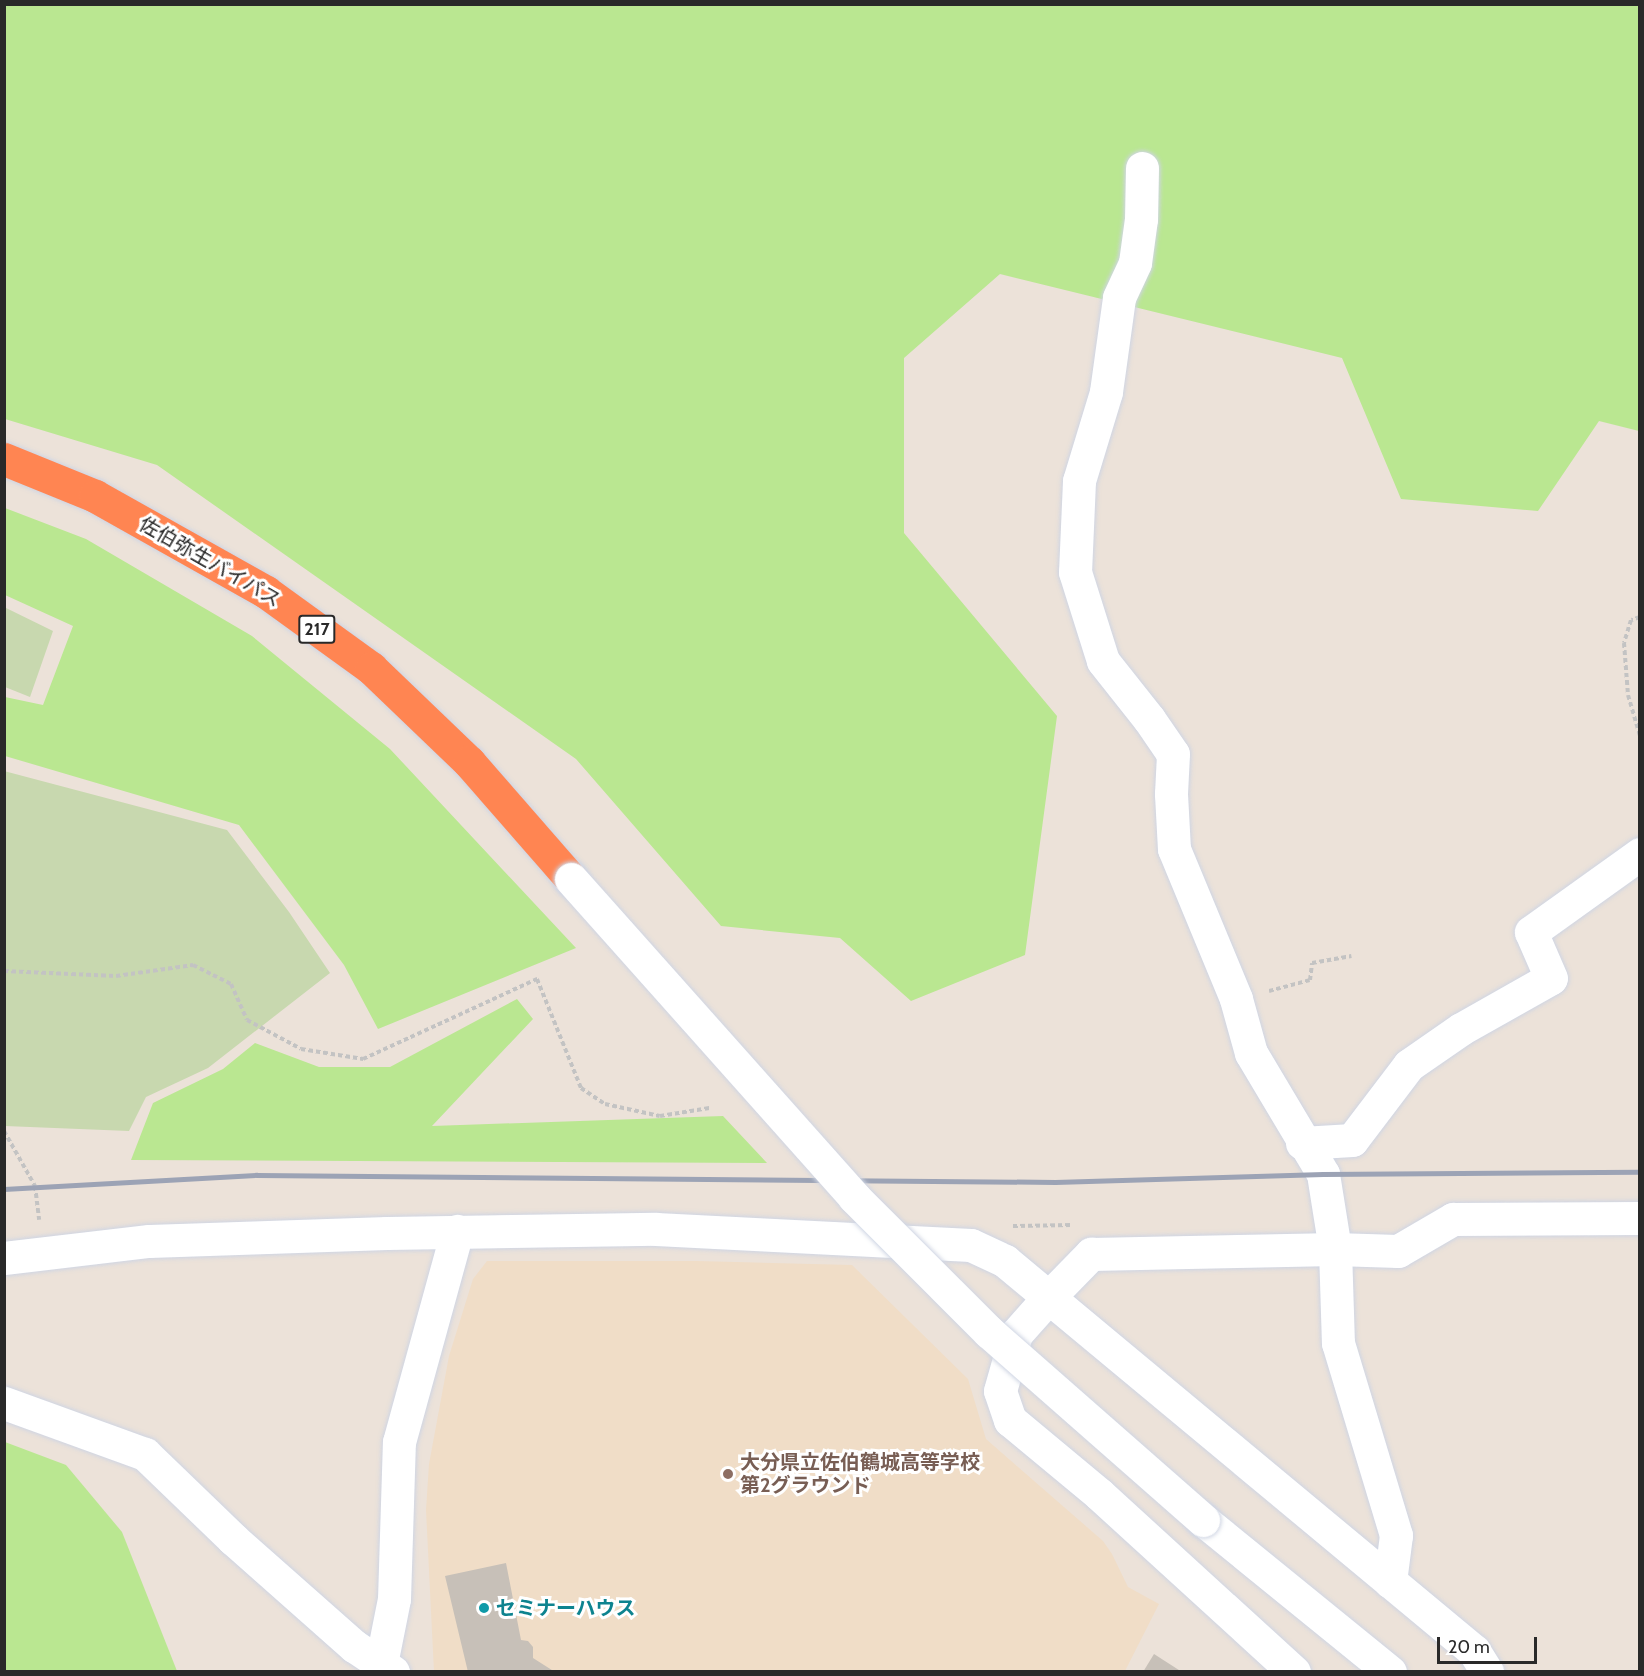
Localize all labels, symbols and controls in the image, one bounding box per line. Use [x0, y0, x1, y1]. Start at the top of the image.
street label: 佐伯弥生バイパス [135, 512, 285, 612]
road number: 217 [298, 614, 336, 644]
place label: 大分県立佐伯鶴城高等学校 第2グラウンド [740, 1450, 980, 1497]
marker: 大分県立佐伯鶴城高等学校 第2グラウンド [721, 1467, 735, 1481]
place label: セミナーハウス [496, 1596, 636, 1620]
marker: セミナーハウス [477, 1601, 491, 1615]
scale bar [1440, 1625, 1540, 1663]
text: 20 m [1448, 1636, 1490, 1658]

